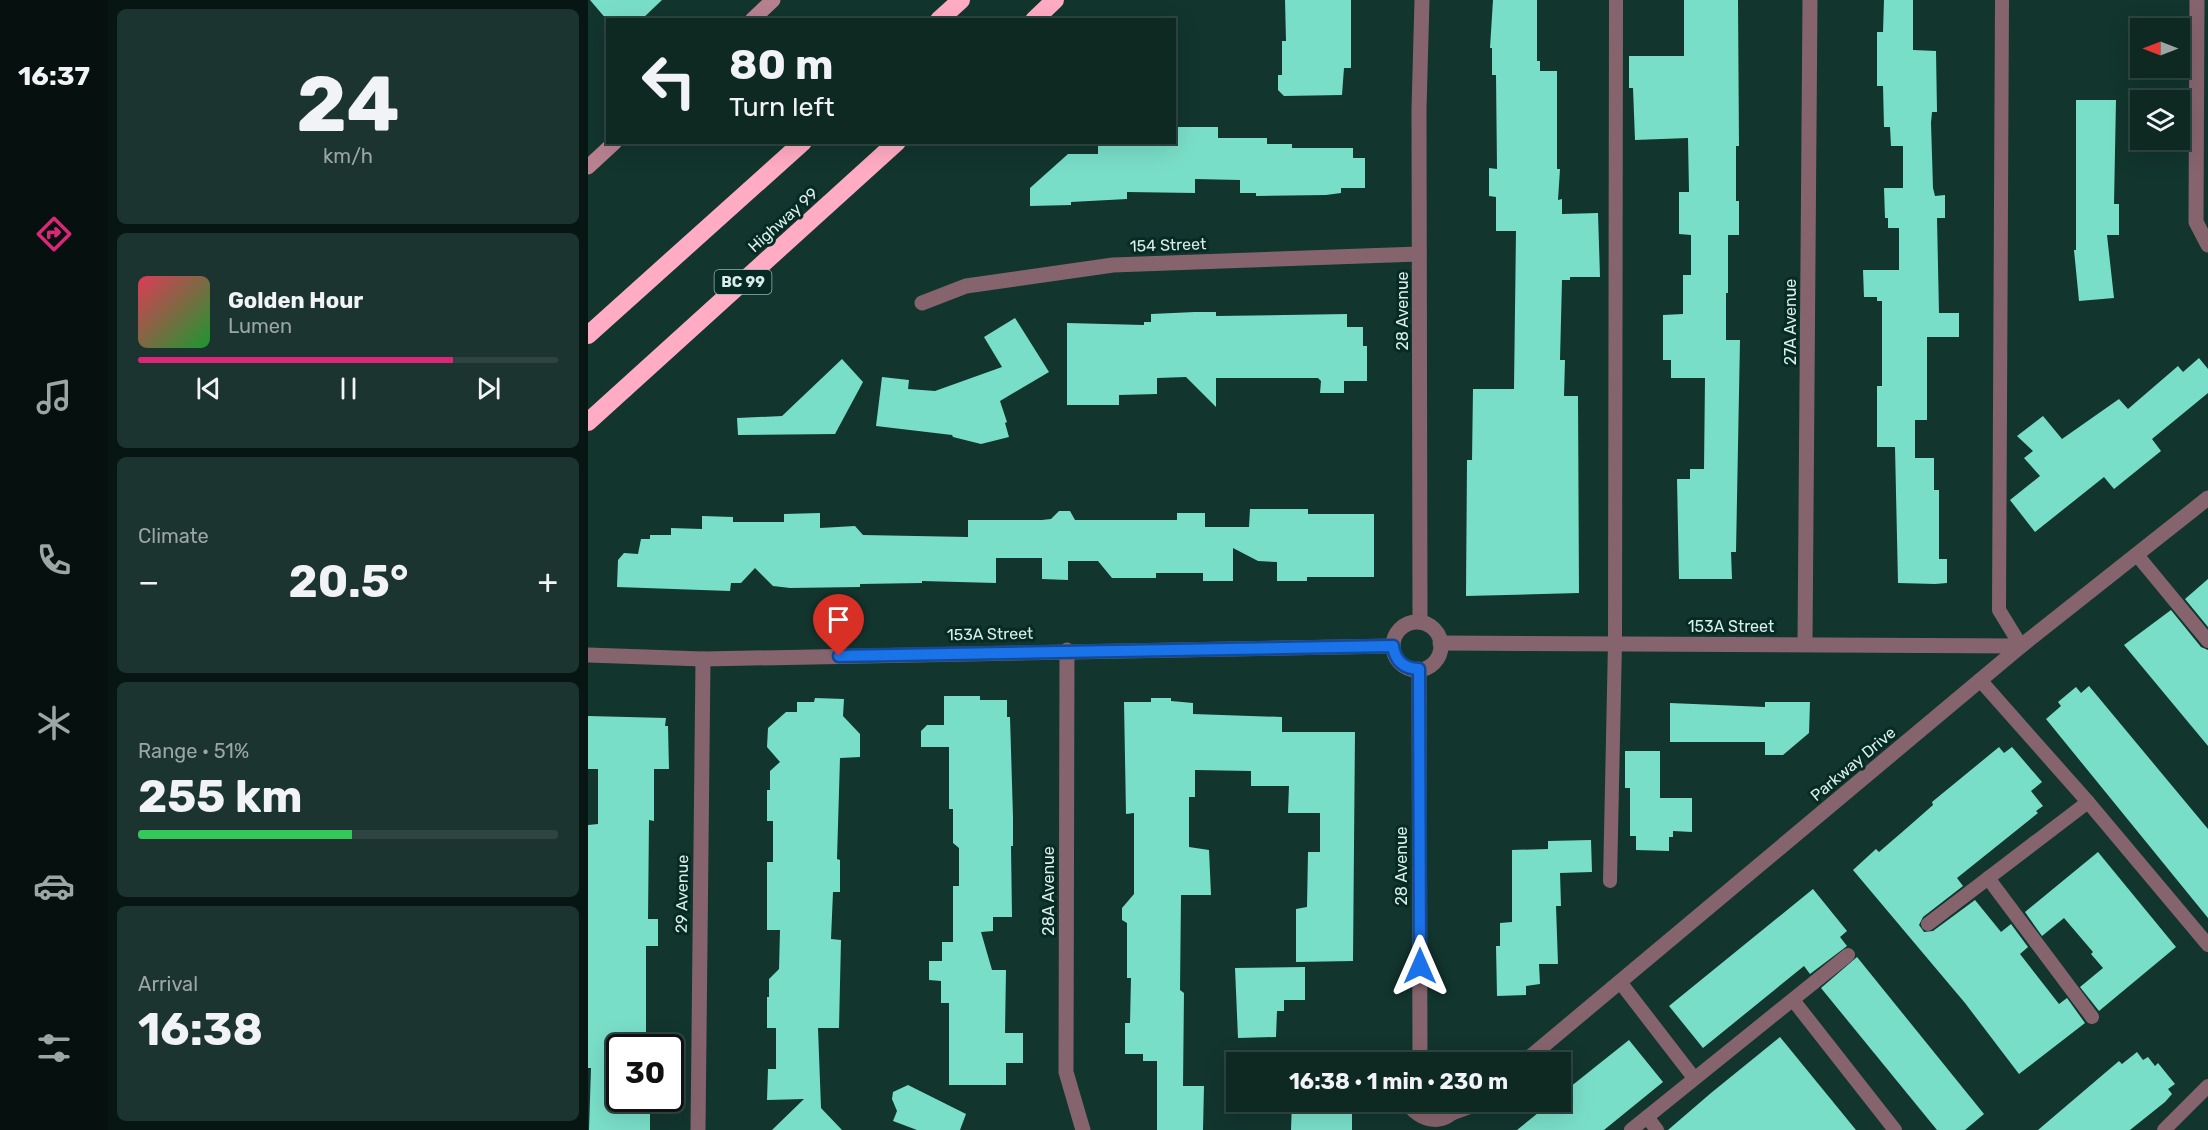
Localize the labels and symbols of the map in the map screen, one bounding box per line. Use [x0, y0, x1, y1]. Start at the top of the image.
north arrow [2130, 18, 2190, 78]
street label: Highway 99 [744, 184, 822, 256]
street label: 154 Street [1129, 234, 1207, 256]
road number: BC 99 [714, 270, 772, 294]
street label: 28 Avenue [1393, 271, 1412, 351]
street label: 27A Avenue [1781, 279, 1800, 365]
pin [813, 594, 864, 656]
street label: 153A Street [1688, 617, 1774, 636]
street label: 153A Street [947, 624, 1033, 644]
street label: Parkway Drive [1807, 723, 1899, 805]
street label: 28 Avenue [1392, 826, 1411, 906]
street label: 28A Avenue [1039, 846, 1058, 936]
street label: 29 Avenue [672, 855, 692, 933]
position arrow [1388, 934, 1452, 998]
speed limit sign: 30 [606, 1034, 684, 1112]

